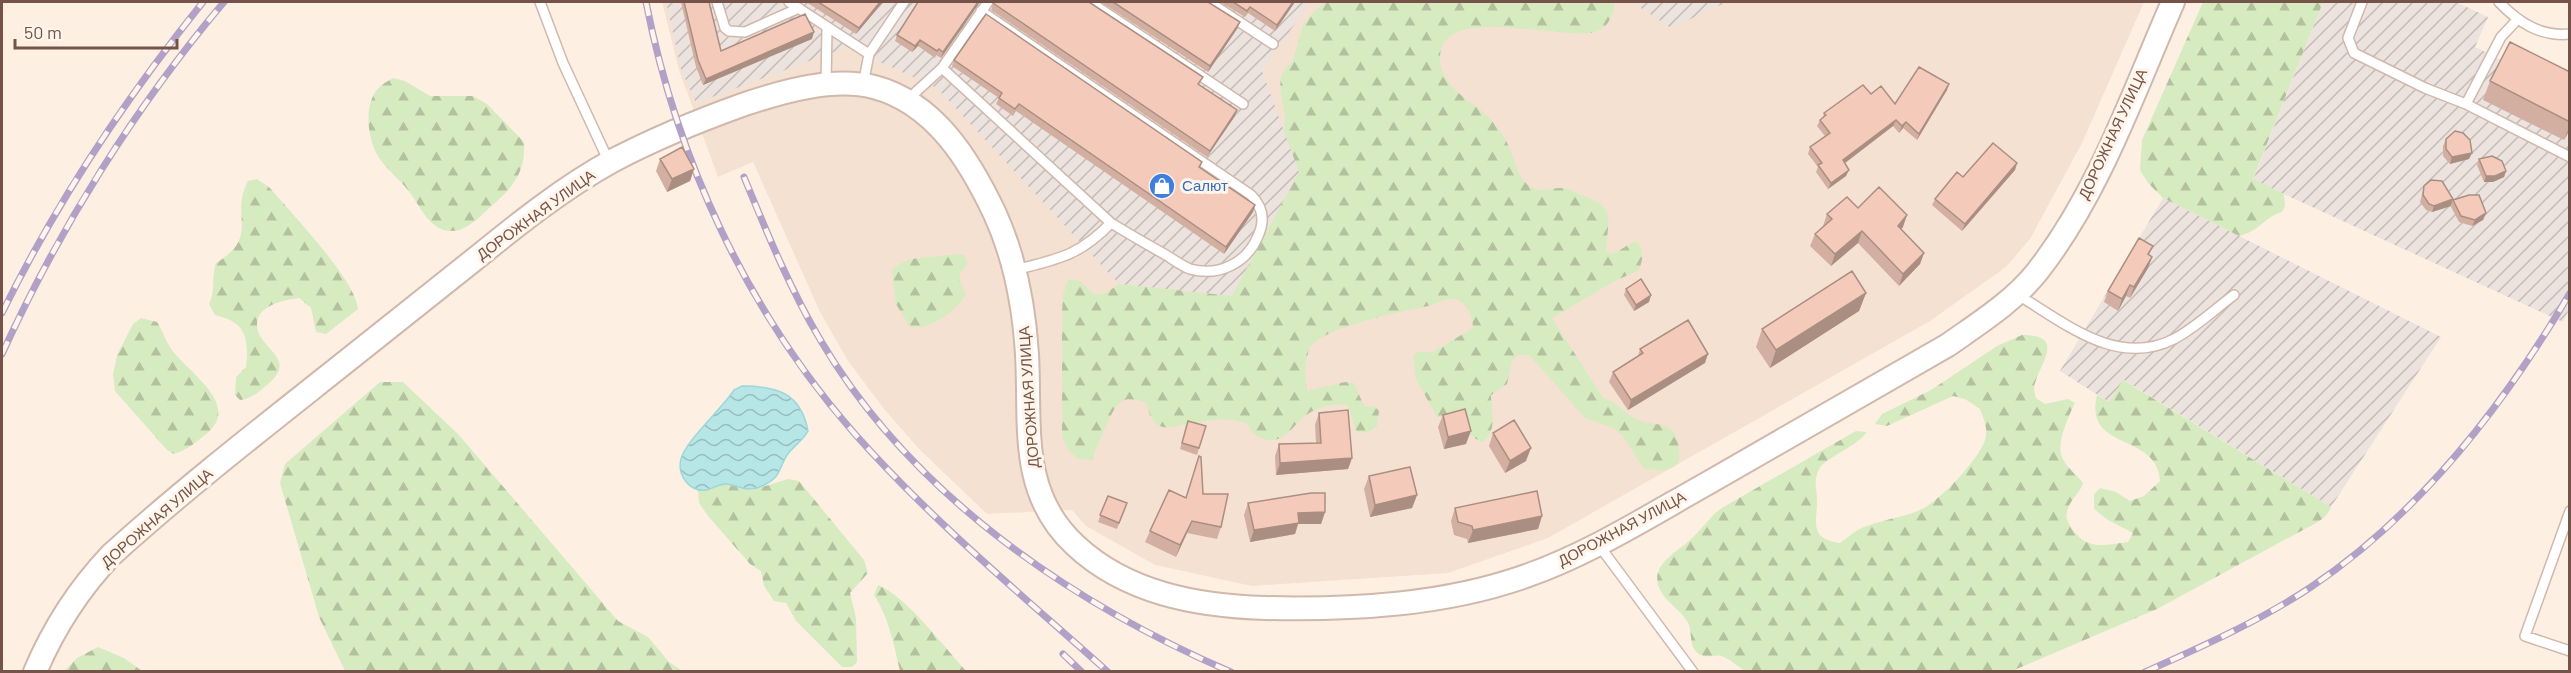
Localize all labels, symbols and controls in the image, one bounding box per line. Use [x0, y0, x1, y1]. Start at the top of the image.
scale bar [15, 12, 177, 50]
text: 50 m [24, 21, 62, 43]
street label: ДОРОЖНАЯ УЛИЦА [2074, 65, 2150, 202]
street label: ДОРОЖНАЯ УЛИЦА [473, 165, 598, 263]
shop icon: Салют [1147, 171, 1177, 201]
place label: Салют [1182, 176, 1228, 194]
street label: ДОРОЖНАЯ УЛИЦА [1014, 326, 1042, 469]
street label: ДОРОЖНАЯ УЛИЦА [97, 464, 216, 571]
street label: ДОРОЖНАЯ УЛИЦА [1555, 487, 1689, 569]

